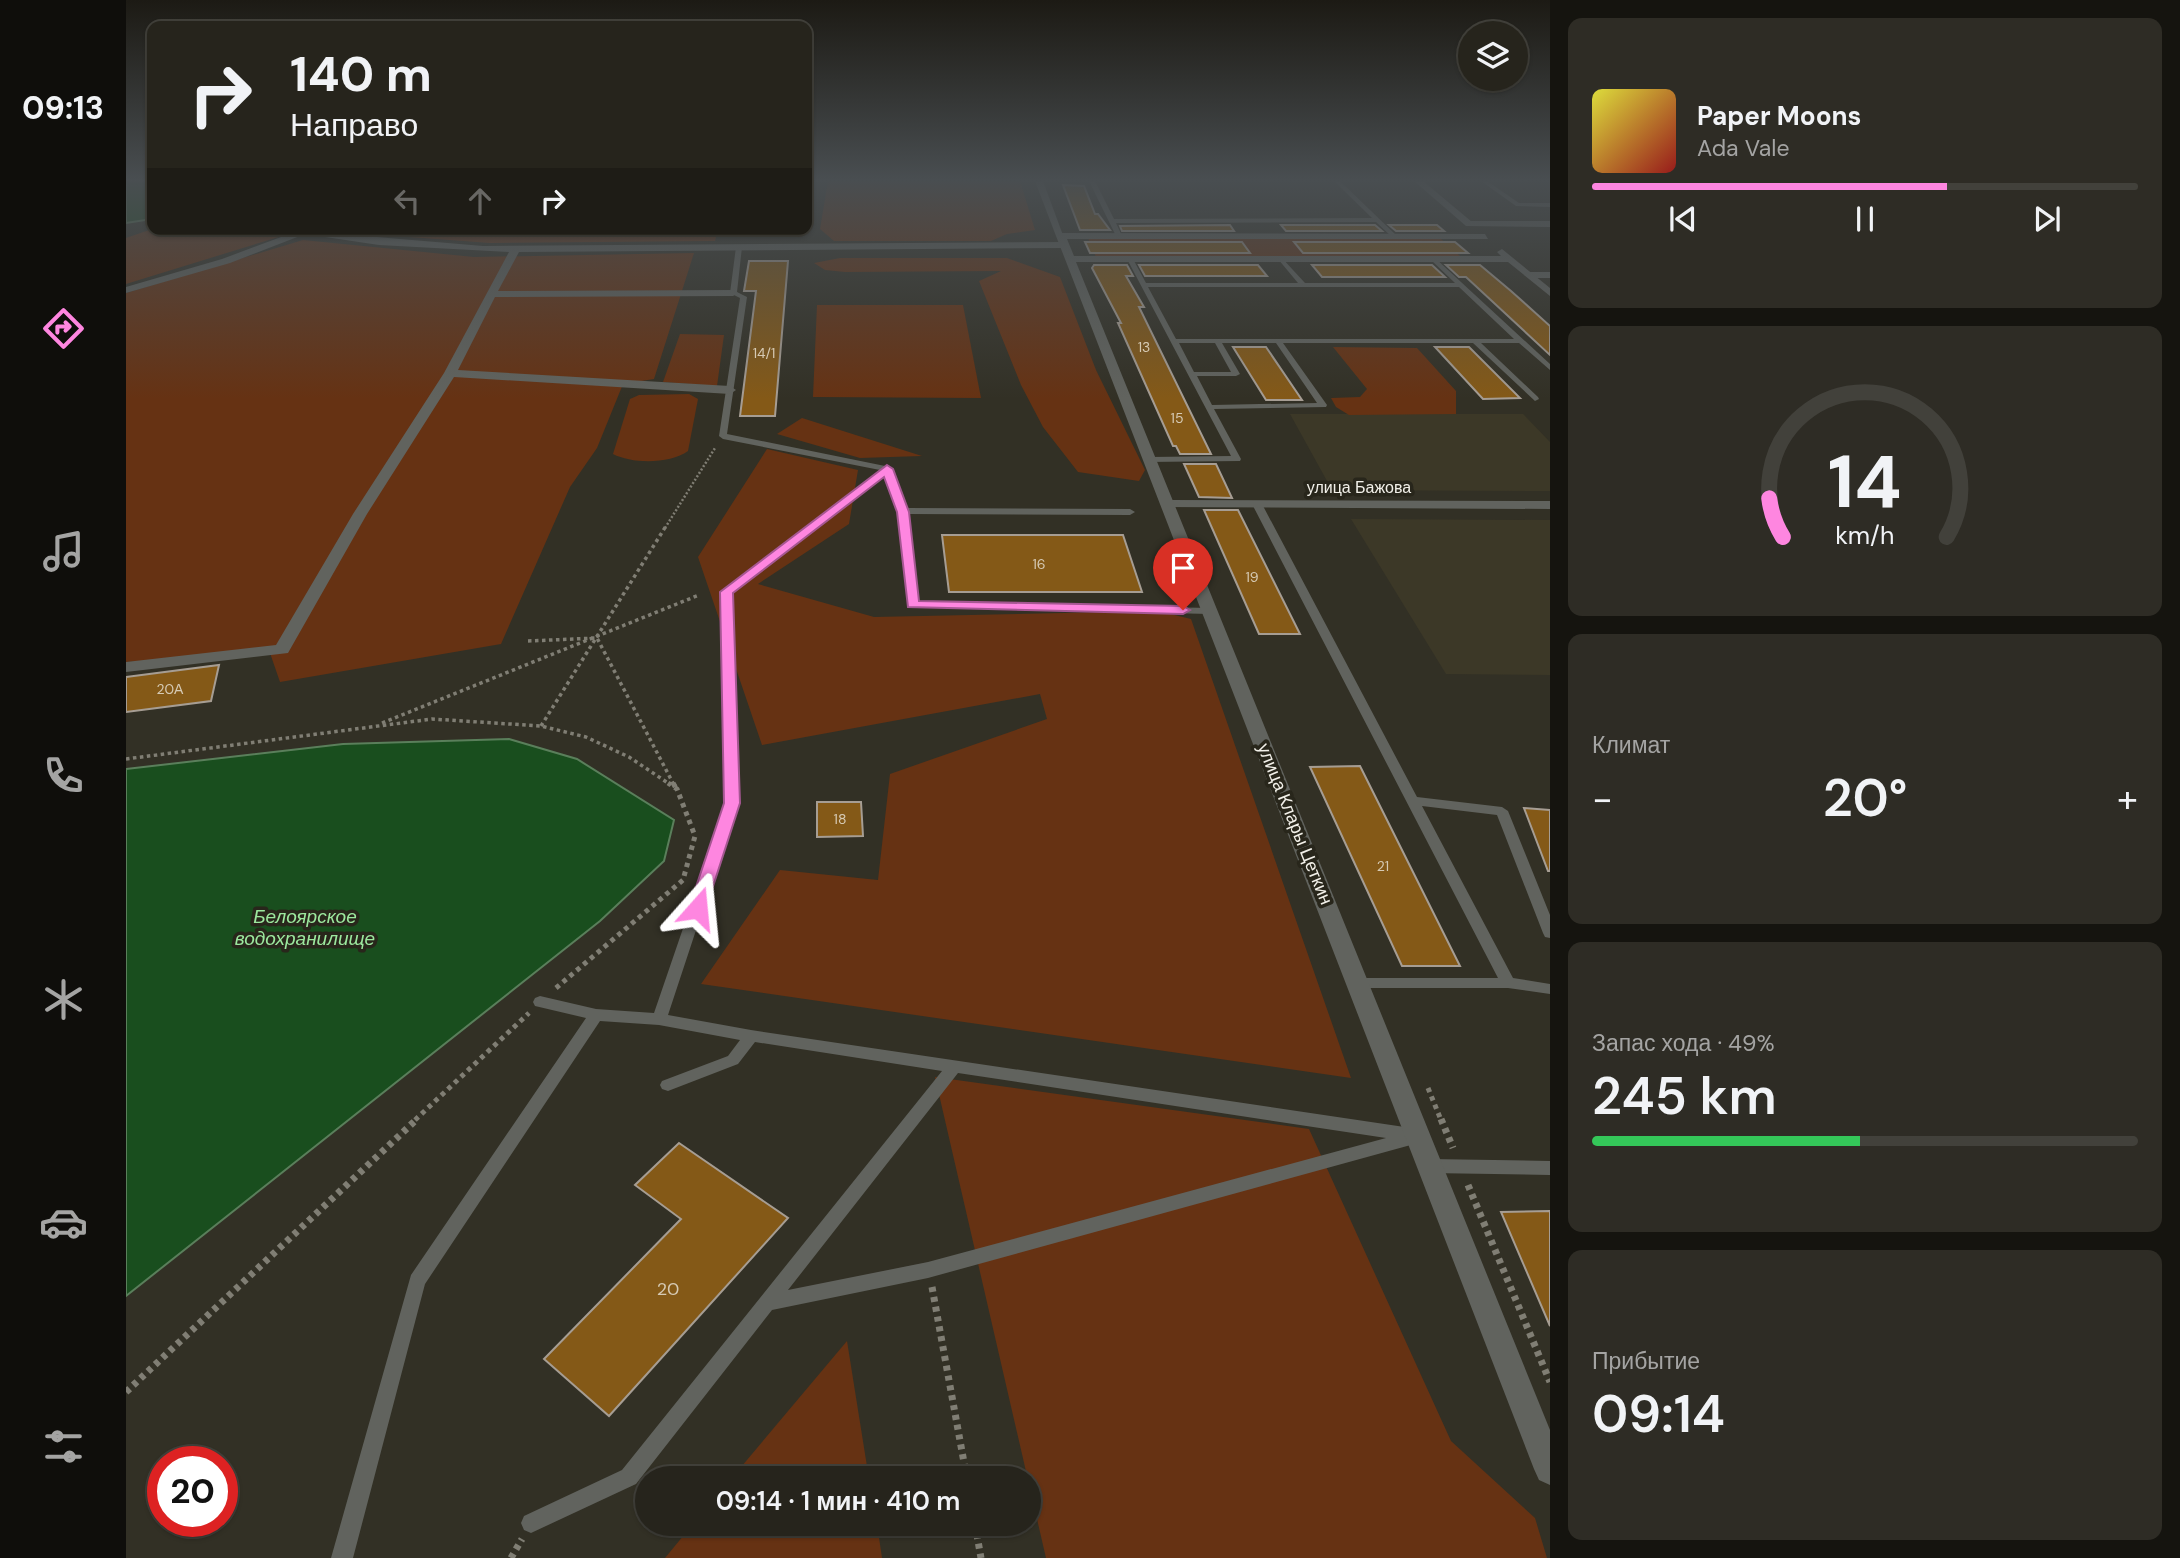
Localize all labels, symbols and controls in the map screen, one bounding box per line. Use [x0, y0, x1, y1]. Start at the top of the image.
map controls [1458, 21, 1528, 91]
button: layers [1458, 21, 1528, 91]
text: 140 m [290, 42, 432, 106]
icon: right [175, 49, 266, 140]
text: 09:13 [22, 87, 104, 129]
text: Paper Moons [1697, 99, 1861, 133]
text: Направо [290, 104, 418, 146]
text: Ada Vale [1697, 133, 1790, 163]
icon: left [388, 182, 426, 220]
icon: ahead [461, 182, 499, 220]
icon: right [534, 182, 572, 220]
icon: previous [1664, 200, 1702, 238]
icon: pause [1846, 200, 1884, 238]
icon: next [2028, 200, 2066, 238]
icon: directions [39, 304, 88, 353]
house number: 13 [1138, 338, 1150, 356]
house number: 14/1 [753, 344, 775, 362]
house number: 15 [1171, 409, 1183, 427]
text: 14 [1828, 435, 1902, 530]
street label: улица Бажова [1307, 477, 1411, 498]
text: km/h [1835, 519, 1895, 552]
icon: music [39, 527, 88, 576]
pin [1153, 538, 1213, 610]
icon: arrive [1164, 549, 1202, 587]
house number: 16 [1032, 555, 1046, 573]
house number: 19 [1245, 568, 1259, 586]
house number: 20А [157, 680, 184, 698]
text: Климат [1592, 730, 1670, 760]
street label: улица Клары Цеткин [1252, 740, 1338, 908]
icon: phone [39, 751, 88, 800]
text: 20° [1823, 764, 1907, 832]
text: − [1592, 774, 1613, 824]
text: + [2117, 774, 2138, 824]
house number: 18 [834, 810, 846, 828]
house number: 21 [1377, 857, 1389, 875]
position arrow [661, 871, 735, 945]
water label: Белоярское водохранилище [235, 904, 375, 951]
icon: climate [39, 975, 88, 1024]
text: Запас хода · 49% [1592, 1028, 1775, 1058]
text: 245 km [1592, 1062, 1777, 1130]
icon: car [39, 1198, 88, 1247]
house number: 20 [657, 1277, 679, 1301]
text: Прибытие [1592, 1346, 1700, 1376]
text: 09:14 [1592, 1380, 1725, 1448]
icon: filters [39, 1422, 88, 1471]
speed limit sign: 20 [147, 1446, 238, 1537]
text: 09:14 · 1 мин · 410 m [716, 1484, 960, 1518]

